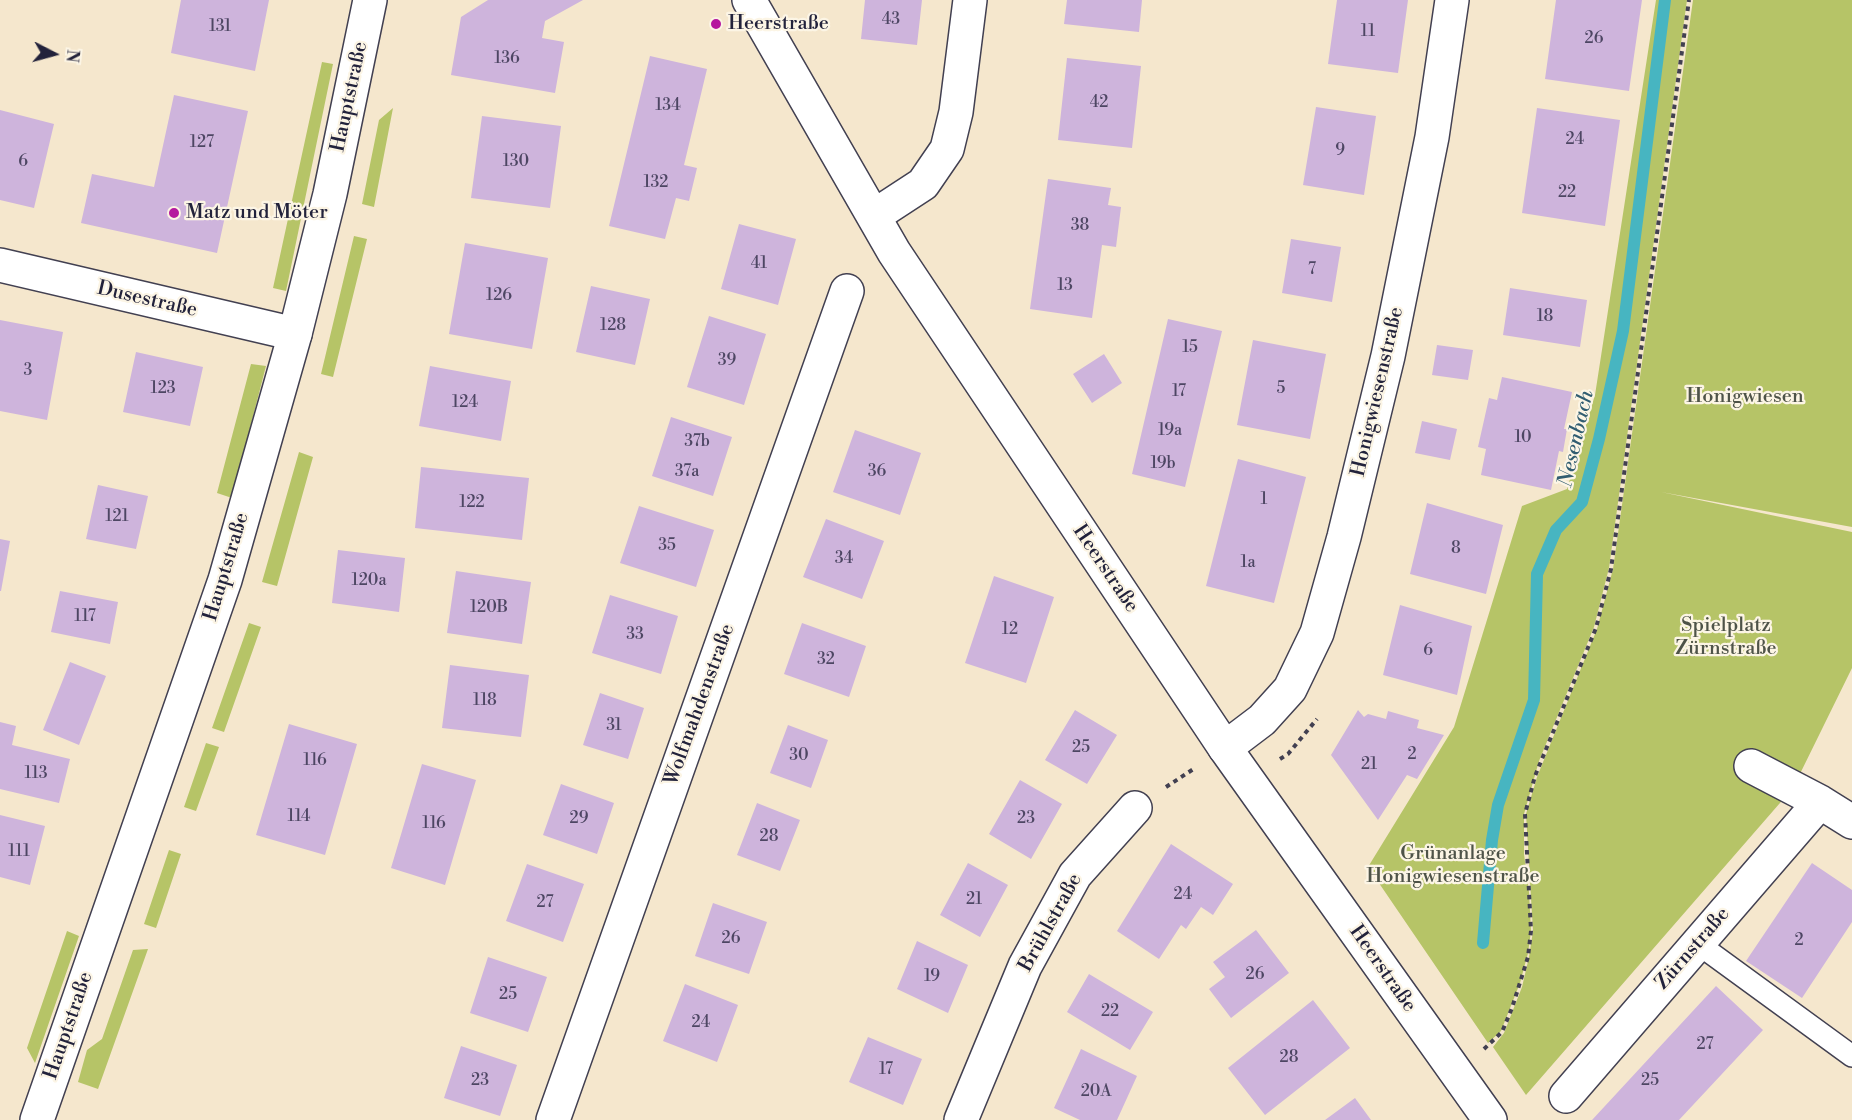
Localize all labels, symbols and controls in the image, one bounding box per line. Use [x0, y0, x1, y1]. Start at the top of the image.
house number: 43 [882, 10, 900, 30]
place label: Heerstraße [728, 12, 829, 36]
house number: 131 [209, 17, 231, 37]
marker: Heerstraße [709, 17, 723, 31]
house number: 11 [1361, 22, 1375, 42]
north arrow [24, 24, 84, 84]
house number: 26 [1585, 29, 1603, 49]
street label: Hauptstraße [327, 40, 373, 154]
text: N [61, 49, 83, 63]
house number: 136 [494, 49, 520, 69]
house number: 42 [1090, 93, 1108, 113]
house number: 134 [655, 96, 681, 116]
house number: 24 [1566, 130, 1584, 150]
house number: 127 [190, 133, 214, 153]
house number: 9 [1335, 141, 1345, 161]
house number: 6 [18, 152, 28, 172]
house number: 130 [503, 152, 529, 172]
house number: 132 [644, 173, 668, 193]
house number: 22 [1558, 183, 1576, 203]
place label: Matz und Möter [186, 201, 328, 225]
marker: Matz und Möter [167, 206, 181, 220]
house number: 38 [1071, 216, 1089, 236]
house number: 41 [751, 254, 767, 274]
house number: 7 [1308, 260, 1316, 280]
house number: 13 [1057, 276, 1073, 296]
street label: Dusestraße [95, 277, 199, 323]
house number: 126 [486, 286, 512, 306]
street label: Honigwiesenstraße [1347, 305, 1409, 479]
house number: 18 [1537, 307, 1553, 327]
house number: 128 [600, 316, 626, 336]
house number: 15 [1182, 338, 1198, 358]
house number: 39 [718, 351, 736, 371]
house number: 3 [24, 361, 32, 381]
house number: 123 [150, 379, 176, 399]
house number: 5 [1277, 379, 1285, 399]
house number: 17 [1172, 382, 1186, 402]
park label: Honigwiesen [1686, 385, 1804, 409]
water label: Nesenbach [1554, 388, 1600, 490]
house number: 124 [452, 393, 478, 413]
house number: 19a [1158, 421, 1182, 441]
house number: 10 [1515, 428, 1531, 448]
house number: 37b [684, 432, 710, 452]
house number: 19b [1150, 454, 1176, 474]
house number: 37a [675, 462, 699, 482]
house number: 36 [868, 462, 886, 482]
house number: 1 [1261, 490, 1267, 510]
house number: 122 [459, 493, 485, 513]
house number: 121 [105, 507, 129, 527]
street label: Hauptstraße [199, 510, 255, 624]
street label: Heerstraße [1067, 520, 1143, 618]
house number: 35 [658, 536, 676, 556]
house number: 8 [1451, 539, 1461, 559]
house number: 34 [835, 549, 853, 569]
house number: 1a [1241, 553, 1255, 573]
house number: 120a [351, 571, 387, 591]
house number: 120B [470, 598, 508, 618]
house number: 117 [74, 607, 96, 627]
park label: Spielplatz Zürnstraße [1675, 614, 1777, 661]
house number: 12 [1002, 620, 1018, 640]
street label: Wolfmahdenstraße [660, 621, 740, 789]
house number: 33 [626, 625, 644, 645]
house number: 6 [1423, 641, 1433, 661]
house number: 32 [817, 650, 835, 670]
house number: 118 [473, 691, 497, 711]
house number: 31 [606, 716, 622, 736]
house number: 25 [1072, 738, 1090, 758]
house number: 2 [1407, 745, 1417, 765]
house number: 30 [789, 746, 809, 766]
house number: 116 [303, 751, 327, 771]
house number: 21 [1361, 755, 1377, 775]
house number: 113 [24, 764, 48, 784]
house number: 114 [287, 807, 311, 827]
house number: 29 [570, 809, 588, 829]
house number: 23 [1017, 809, 1035, 829]
house number: 116 [422, 814, 446, 834]
house number: 28 [760, 827, 778, 847]
house number: 111 [8, 842, 30, 862]
park label: Grünanlage Honigwiesenstraße [1366, 842, 1540, 889]
street label: Brühlstraße [1014, 870, 1088, 976]
house number: 24 [1174, 885, 1192, 905]
house number: 21 [966, 890, 982, 910]
house number: 27 [536, 893, 554, 913]
street label: Zürnstraße [1651, 903, 1735, 995]
street label: Heerstraße [1343, 921, 1421, 1017]
house number: 26 [722, 929, 740, 949]
house number: 2 [1794, 931, 1804, 951]
house number: 26 [1246, 965, 1264, 985]
house number: 19 [924, 967, 940, 987]
street label: Hauptstraße [39, 969, 99, 1083]
house number: 25 [499, 985, 517, 1005]
house number: 22 [1101, 1002, 1119, 1022]
house number: 24 [692, 1013, 710, 1033]
house number: 27 [1696, 1035, 1714, 1055]
house number: 28 [1280, 1048, 1298, 1068]
house number: 17 [879, 1060, 893, 1080]
house number: 23 [471, 1071, 489, 1091]
house number: 25 [1641, 1071, 1659, 1091]
house number: 20A [1081, 1082, 1111, 1102]

